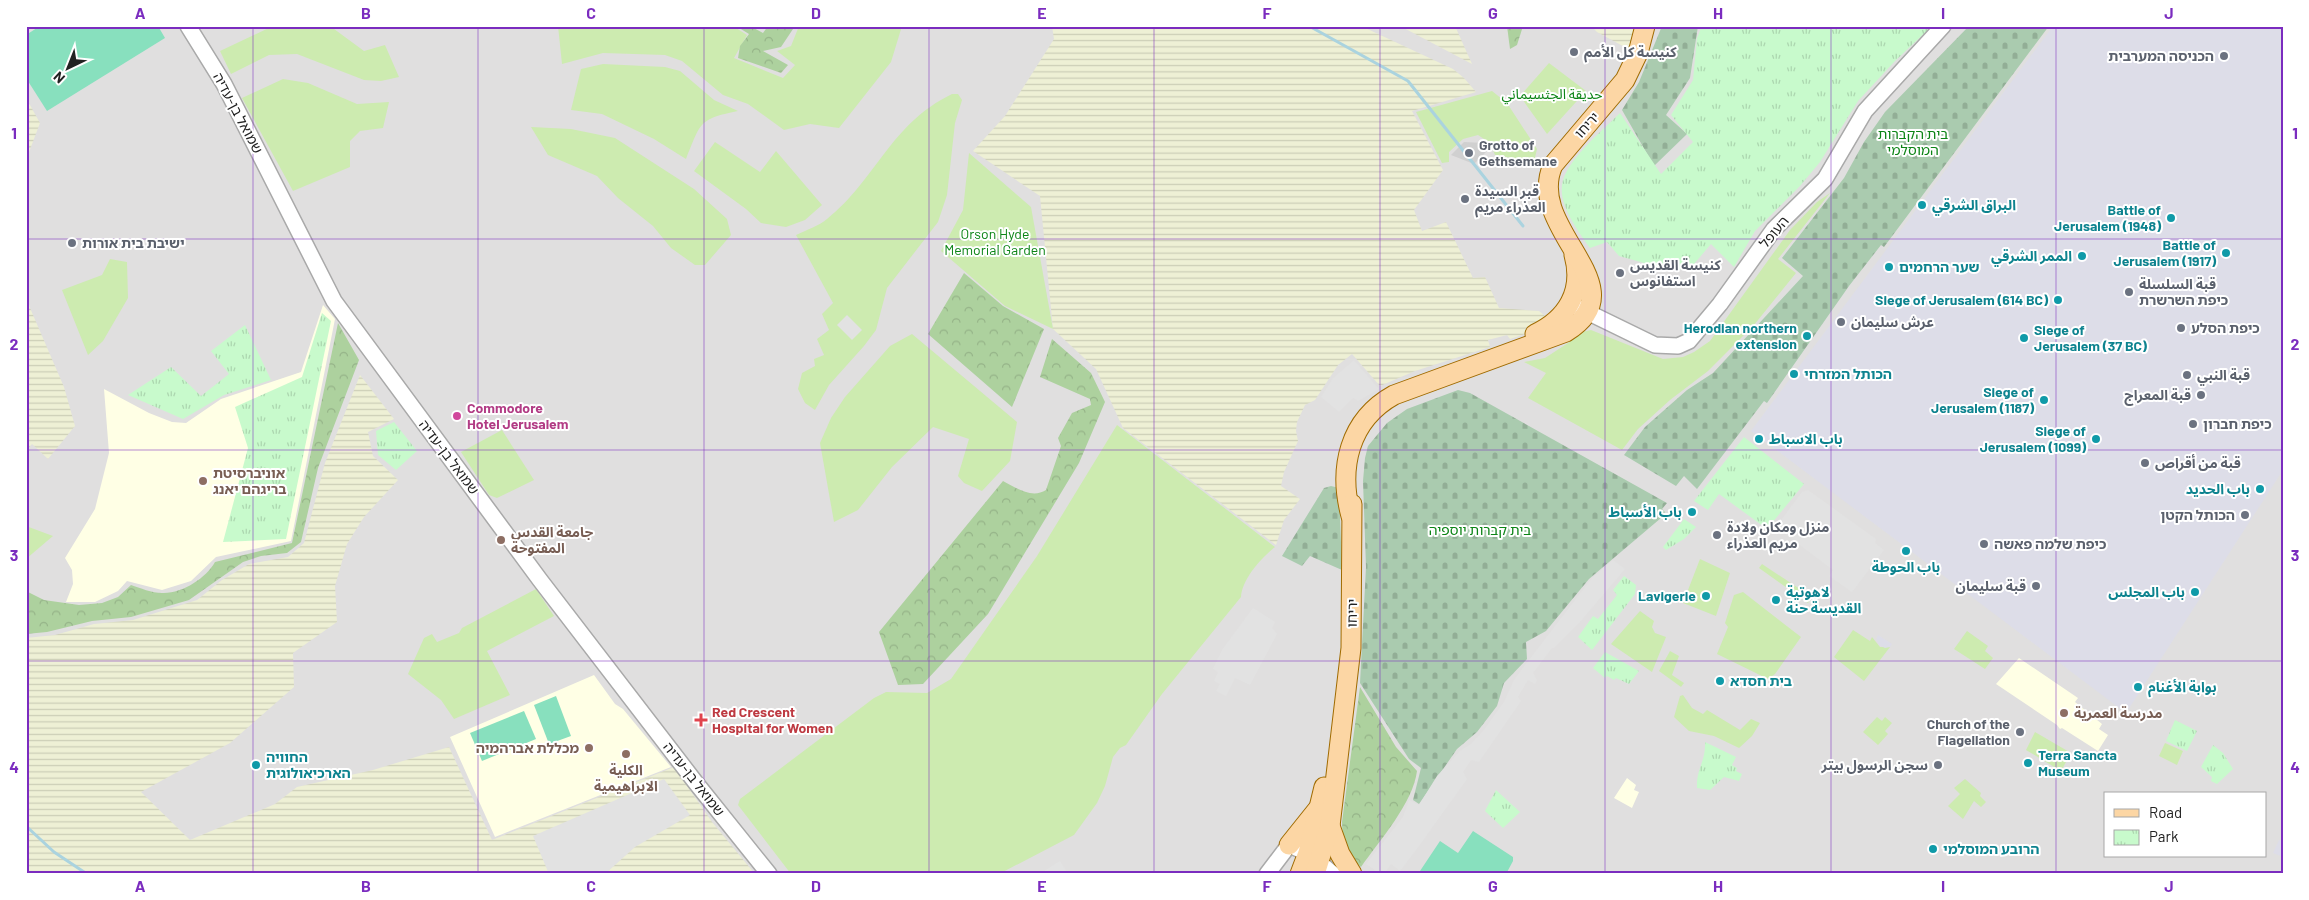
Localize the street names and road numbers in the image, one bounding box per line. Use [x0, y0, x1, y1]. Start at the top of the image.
street label: שמואל בן-עדיה [210, 69, 267, 156]
street label: יריחו [1571, 108, 1603, 141]
street label: העופל [1755, 212, 1792, 251]
street label: שמואל בן-עדיה [416, 416, 483, 497]
street label: יריחו [1343, 599, 1360, 627]
street label: שמואל בן-עדיה [660, 738, 729, 819]

